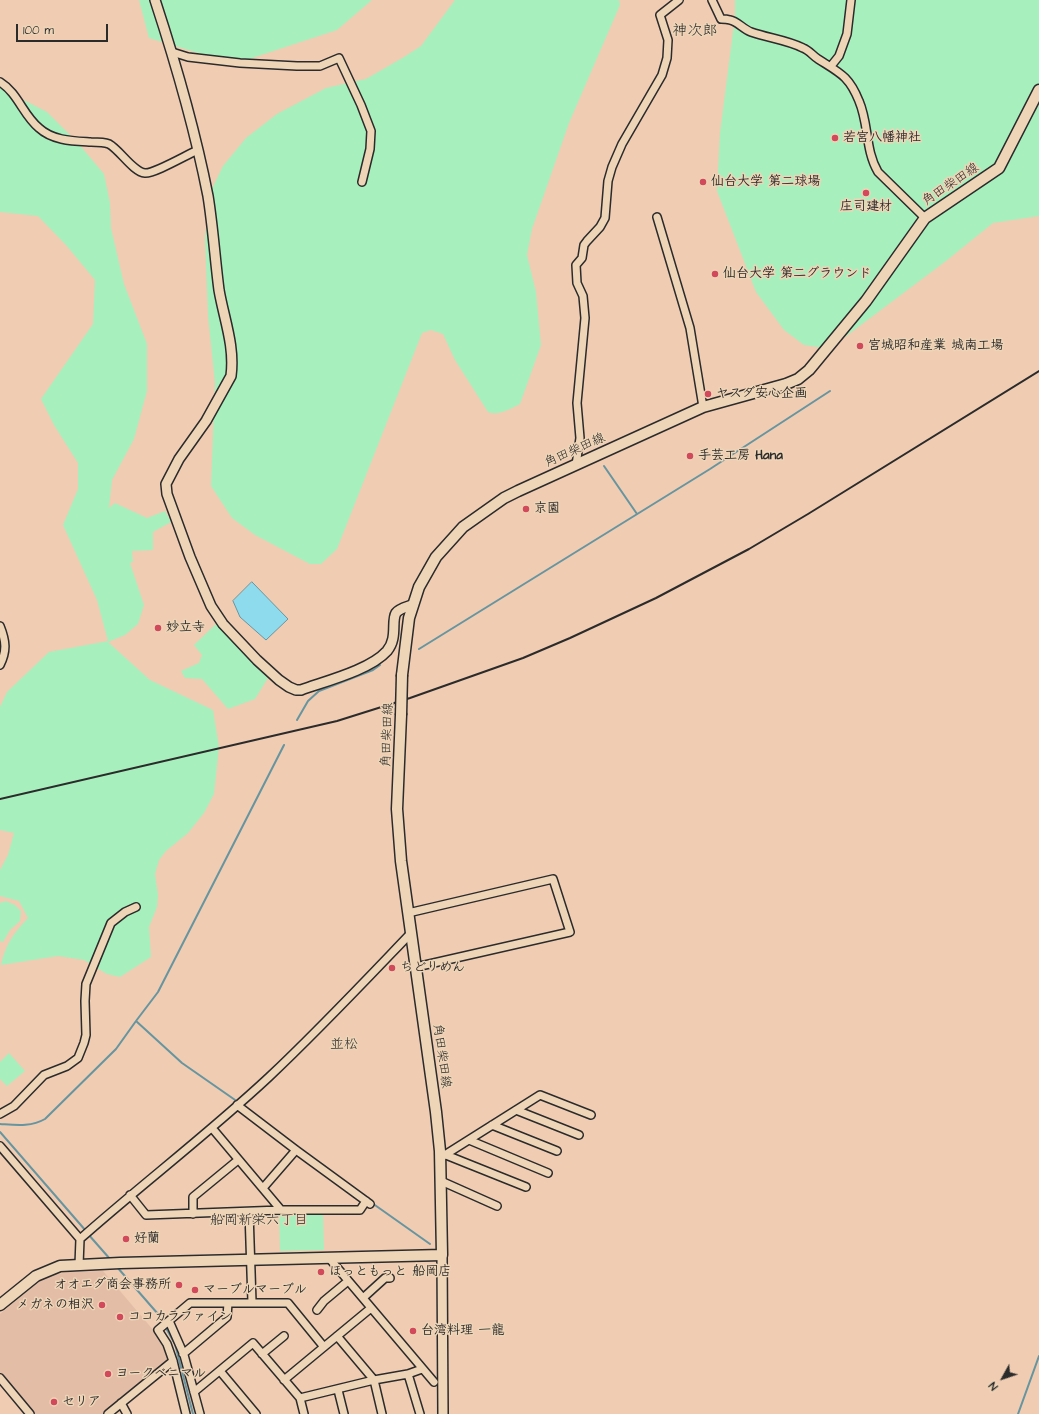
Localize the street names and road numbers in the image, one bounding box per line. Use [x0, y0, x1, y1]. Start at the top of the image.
street label: 角田柴田線 [920, 160, 982, 210]
street label: 角田柴田線 [542, 431, 608, 471]
street label: 角田柴田線 [379, 702, 397, 768]
street label: 角田柴田線 [429, 1023, 453, 1089]

